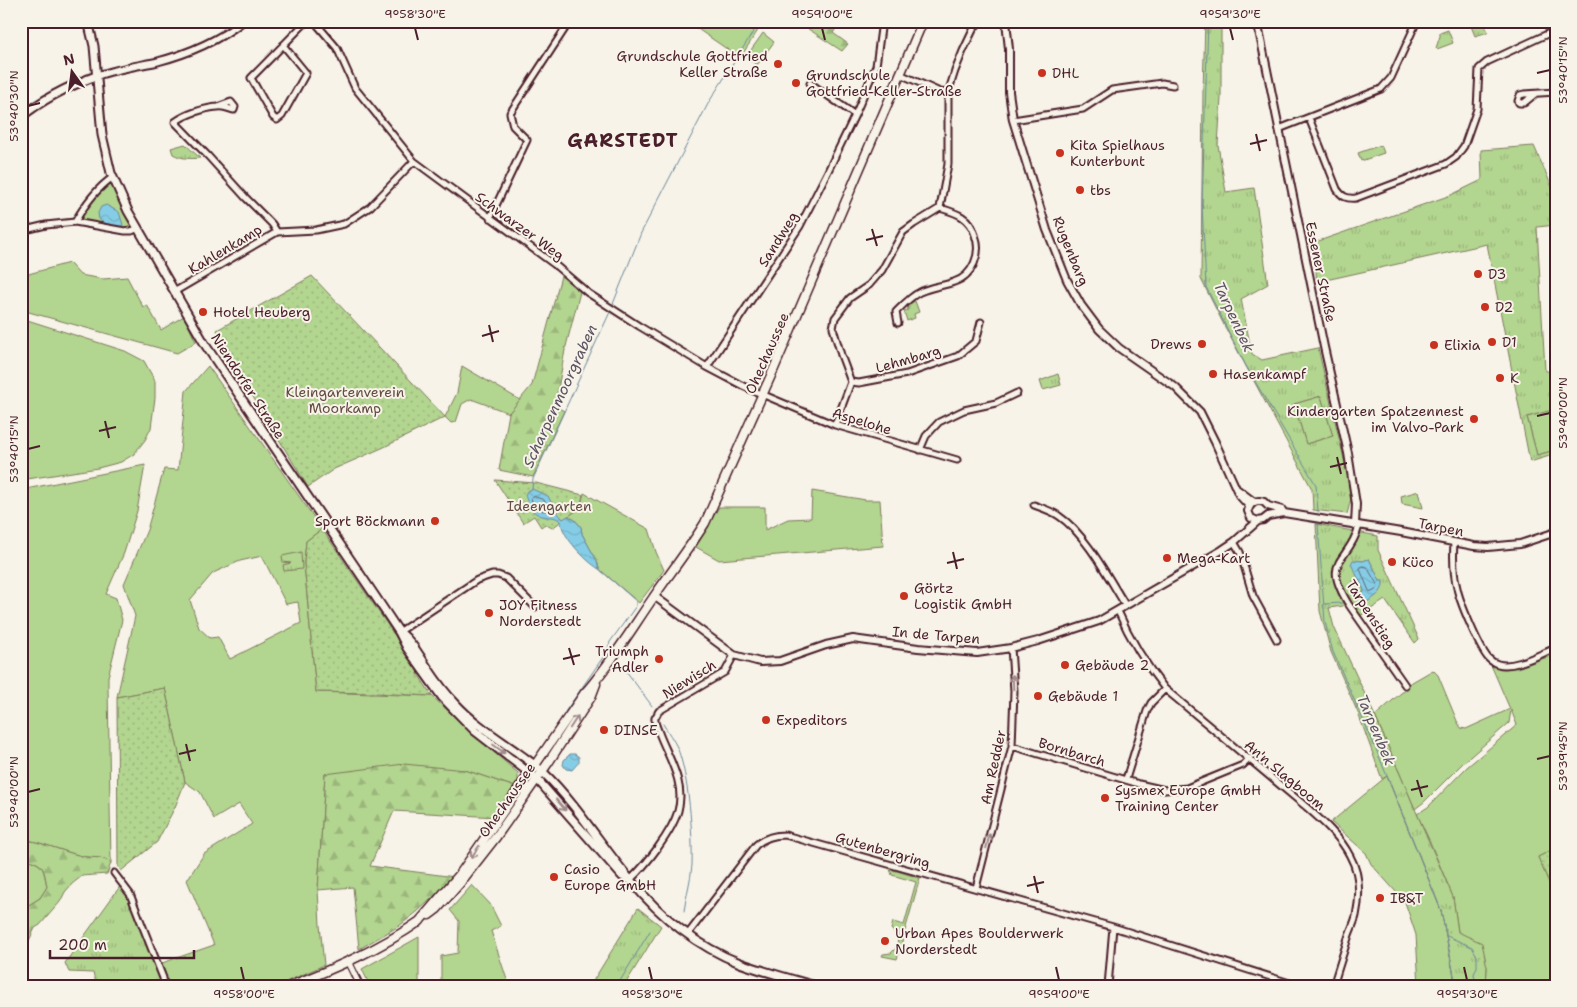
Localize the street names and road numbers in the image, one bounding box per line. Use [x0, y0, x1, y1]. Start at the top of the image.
street label: Schwarzer Weg [472, 188, 568, 264]
street label: Sandweg [754, 208, 802, 270]
street label: Rugenbarg [1049, 214, 1093, 288]
street label: Kahlenkamp [185, 220, 265, 278]
street label: Essener Straße [1302, 220, 1340, 324]
street label: Ohechaussee [741, 309, 793, 397]
street label: Niendorfer Straße [207, 330, 289, 442]
street label: Lehmbarg [873, 341, 943, 377]
street label: Aspelohe [830, 403, 894, 439]
street label: Tarpen [1417, 514, 1466, 540]
street label: Tarpenstieg [1342, 576, 1400, 652]
street label: In de Tarpen [891, 622, 981, 648]
street label: Niewisch [659, 655, 719, 703]
street label: Am Redder [976, 728, 1010, 806]
street label: Bornbarch [1036, 733, 1108, 771]
street label: An'n Slagboom [1241, 736, 1329, 814]
street label: Ohechaussee [475, 759, 539, 841]
street label: Gutenbergring [833, 828, 933, 872]

